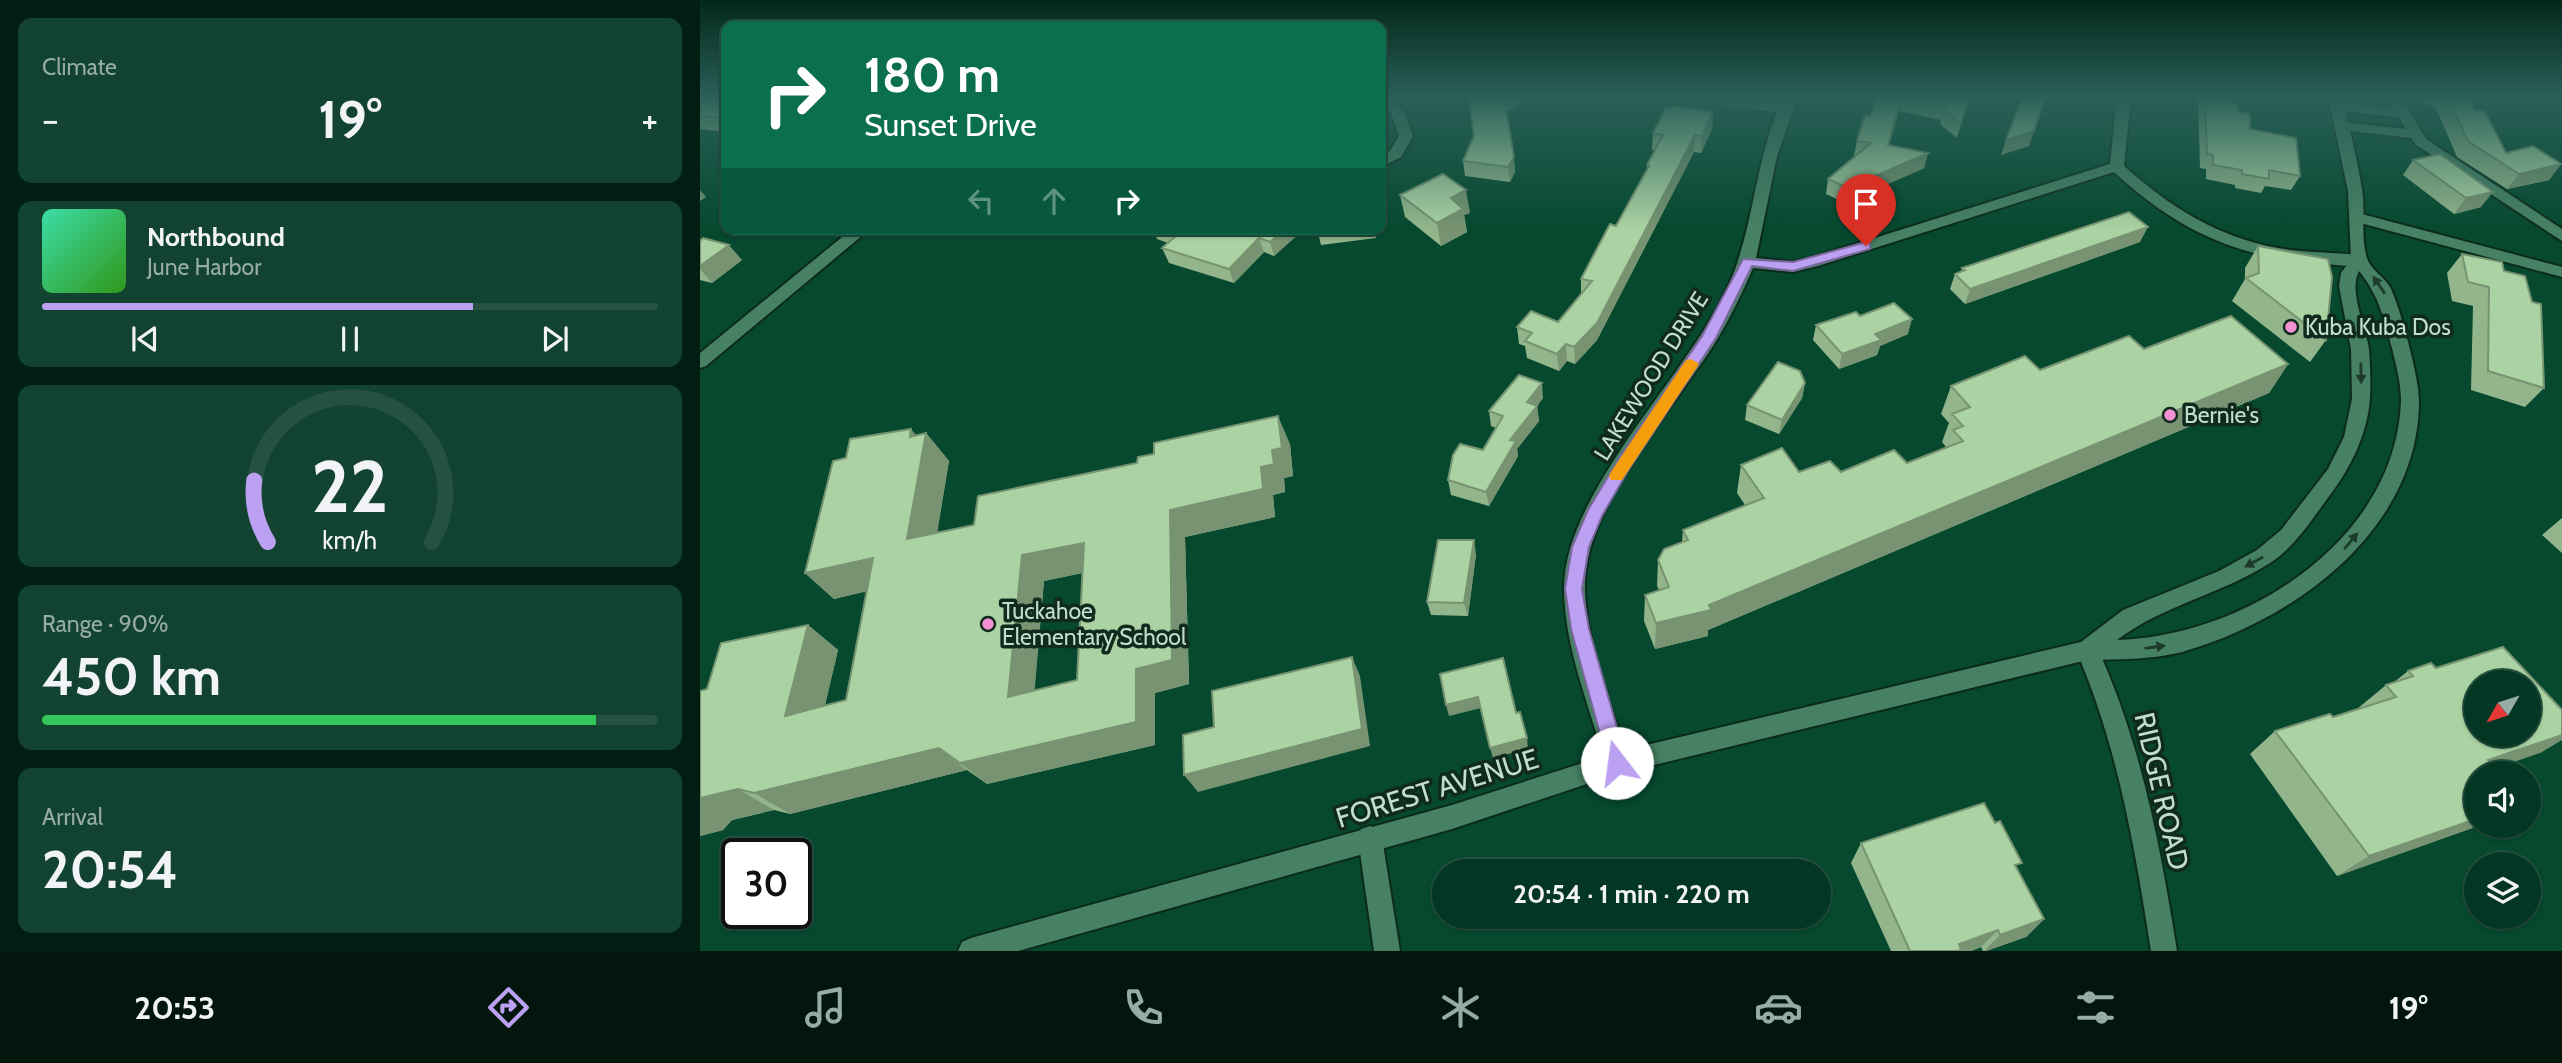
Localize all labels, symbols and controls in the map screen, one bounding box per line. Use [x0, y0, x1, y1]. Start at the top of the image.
text: 180 m [864, 45, 1000, 104]
icon: right [749, 49, 840, 140]
text: Climate [42, 53, 117, 81]
text: 19° [318, 88, 382, 151]
text: − [42, 96, 59, 143]
text: + [641, 96, 658, 143]
text: Sunset Drive [864, 105, 1037, 144]
pin [1836, 174, 1896, 246]
icon: left [962, 182, 1000, 220]
icon: ahead [1035, 182, 1073, 220]
icon: right [1108, 182, 1146, 220]
icon: arrive [1847, 185, 1885, 223]
text: Northbound [147, 221, 285, 253]
text: June Harbor [147, 253, 261, 281]
one-way arrow [2372, 275, 2385, 295]
street label: LAKEWOOD DRIVE [1588, 286, 1714, 466]
place label: Kuba Kuba Dos [2305, 313, 2451, 341]
marker: Kuba Kuba Dos [2283, 319, 2299, 335]
icon: previous [126, 320, 164, 358]
icon: pause [331, 320, 369, 358]
icon: next [536, 320, 574, 358]
one-way arrow [2355, 362, 2367, 384]
place label: Bernie's [2184, 401, 2259, 429]
marker: Bernie's [2162, 407, 2178, 423]
text: 22 [311, 442, 389, 530]
text: km/h [323, 524, 377, 554]
one-way arrow [2343, 532, 2359, 550]
one-way arrow [2244, 556, 2263, 568]
place label: Tuckahoe Elementary School [1002, 597, 1187, 651]
text: Range · 90% [42, 610, 169, 638]
marker: Tuckahoe Elementary School [980, 616, 996, 632]
one-way arrow [2144, 641, 2166, 652]
text: 450 km [42, 645, 221, 708]
north arrow [2464, 670, 2541, 747]
map controls [2464, 670, 2541, 929]
street label: RIDGE ROAD [2127, 709, 2197, 873]
position arrow [1580, 726, 1654, 800]
street label: FOREST AVENUE [1332, 741, 1542, 835]
button: sound [2464, 761, 2541, 838]
text: Arrival [42, 803, 103, 831]
text: 20:54 [42, 838, 178, 901]
speed limit sign: 30 [721, 838, 812, 929]
button: layers [2464, 852, 2541, 929]
text: 20:54 · 1 min · 220 m [1513, 878, 1750, 910]
icon: directions [484, 983, 533, 1032]
icon: music [801, 983, 850, 1032]
icon: phone [1119, 983, 1168, 1032]
icon: climate [1436, 983, 1485, 1032]
icon: car [1754, 983, 1803, 1032]
icon: filters [2071, 983, 2120, 1032]
text: 20:53 [134, 988, 215, 1027]
text: 19° [2389, 988, 2428, 1027]

